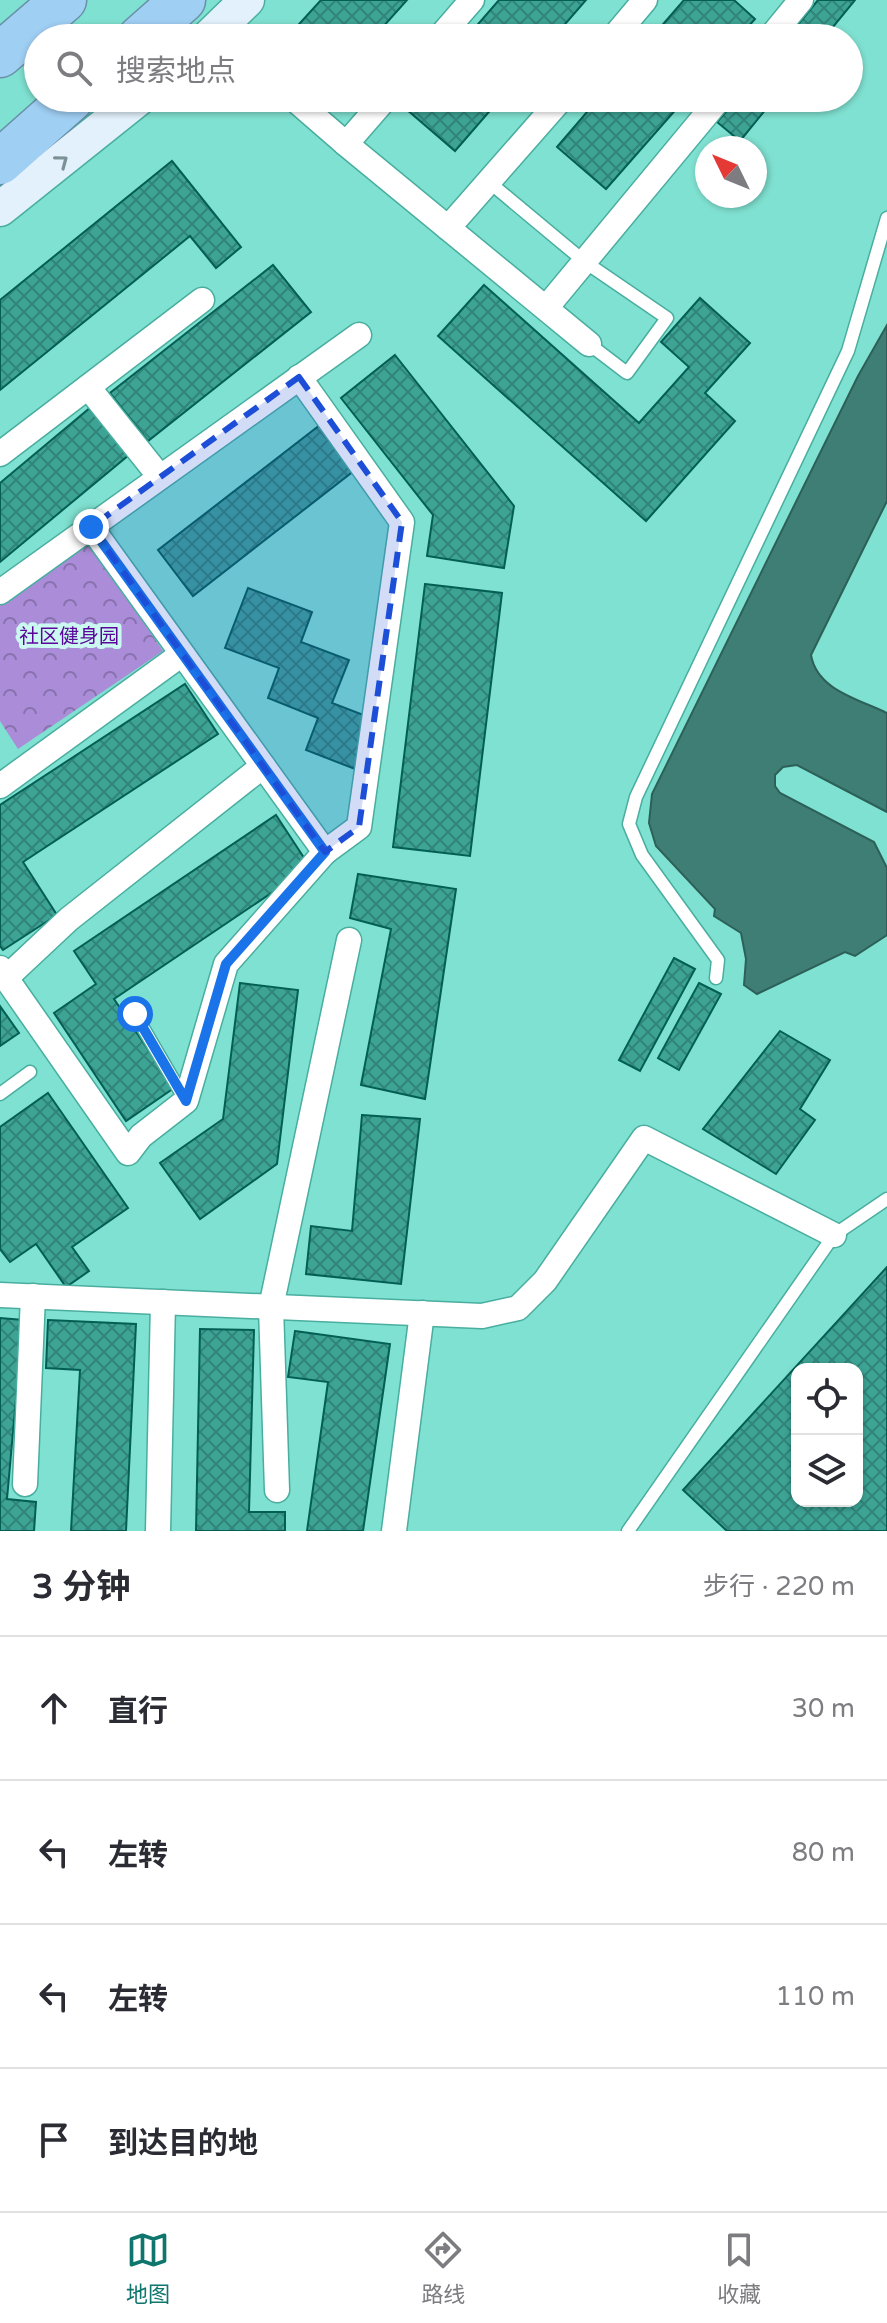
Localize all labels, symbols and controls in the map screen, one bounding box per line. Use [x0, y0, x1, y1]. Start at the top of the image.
search box [24, 24, 863, 112]
icon: search [52, 46, 96, 90]
text: 搜索地点 [116, 53, 236, 90]
north arrow [695, 136, 767, 208]
one-way arrow [53, 157, 68, 171]
route end [73, 509, 109, 545]
park label: 社区健身园 [19, 625, 119, 649]
route start [117, 996, 153, 1032]
map controls [791, 1363, 863, 1507]
button: locate [791, 1363, 863, 1435]
button: layers [791, 1435, 863, 1507]
text: 3 分钟 [32, 1567, 130, 1608]
text: 步行 · 220 m [703, 1571, 855, 1602]
icon: ahead [32, 1686, 76, 1730]
text: 直行 [108, 1693, 168, 1730]
text: 30 m [792, 1693, 855, 1724]
icon: left [32, 1830, 76, 1874]
text: 左转 [108, 1837, 168, 1874]
text: 80 m [792, 1837, 855, 1868]
icon: left [32, 1974, 76, 2018]
text: 左转 [108, 1981, 168, 2018]
text: 110 m [775, 1981, 855, 2012]
icon: arrive [32, 2118, 76, 2162]
text: 到达目的地 [108, 2125, 258, 2162]
tab: 地图 [126, 2228, 170, 2308]
tab: 路线 [421, 2228, 465, 2308]
tab: 收藏 [717, 2228, 761, 2308]

